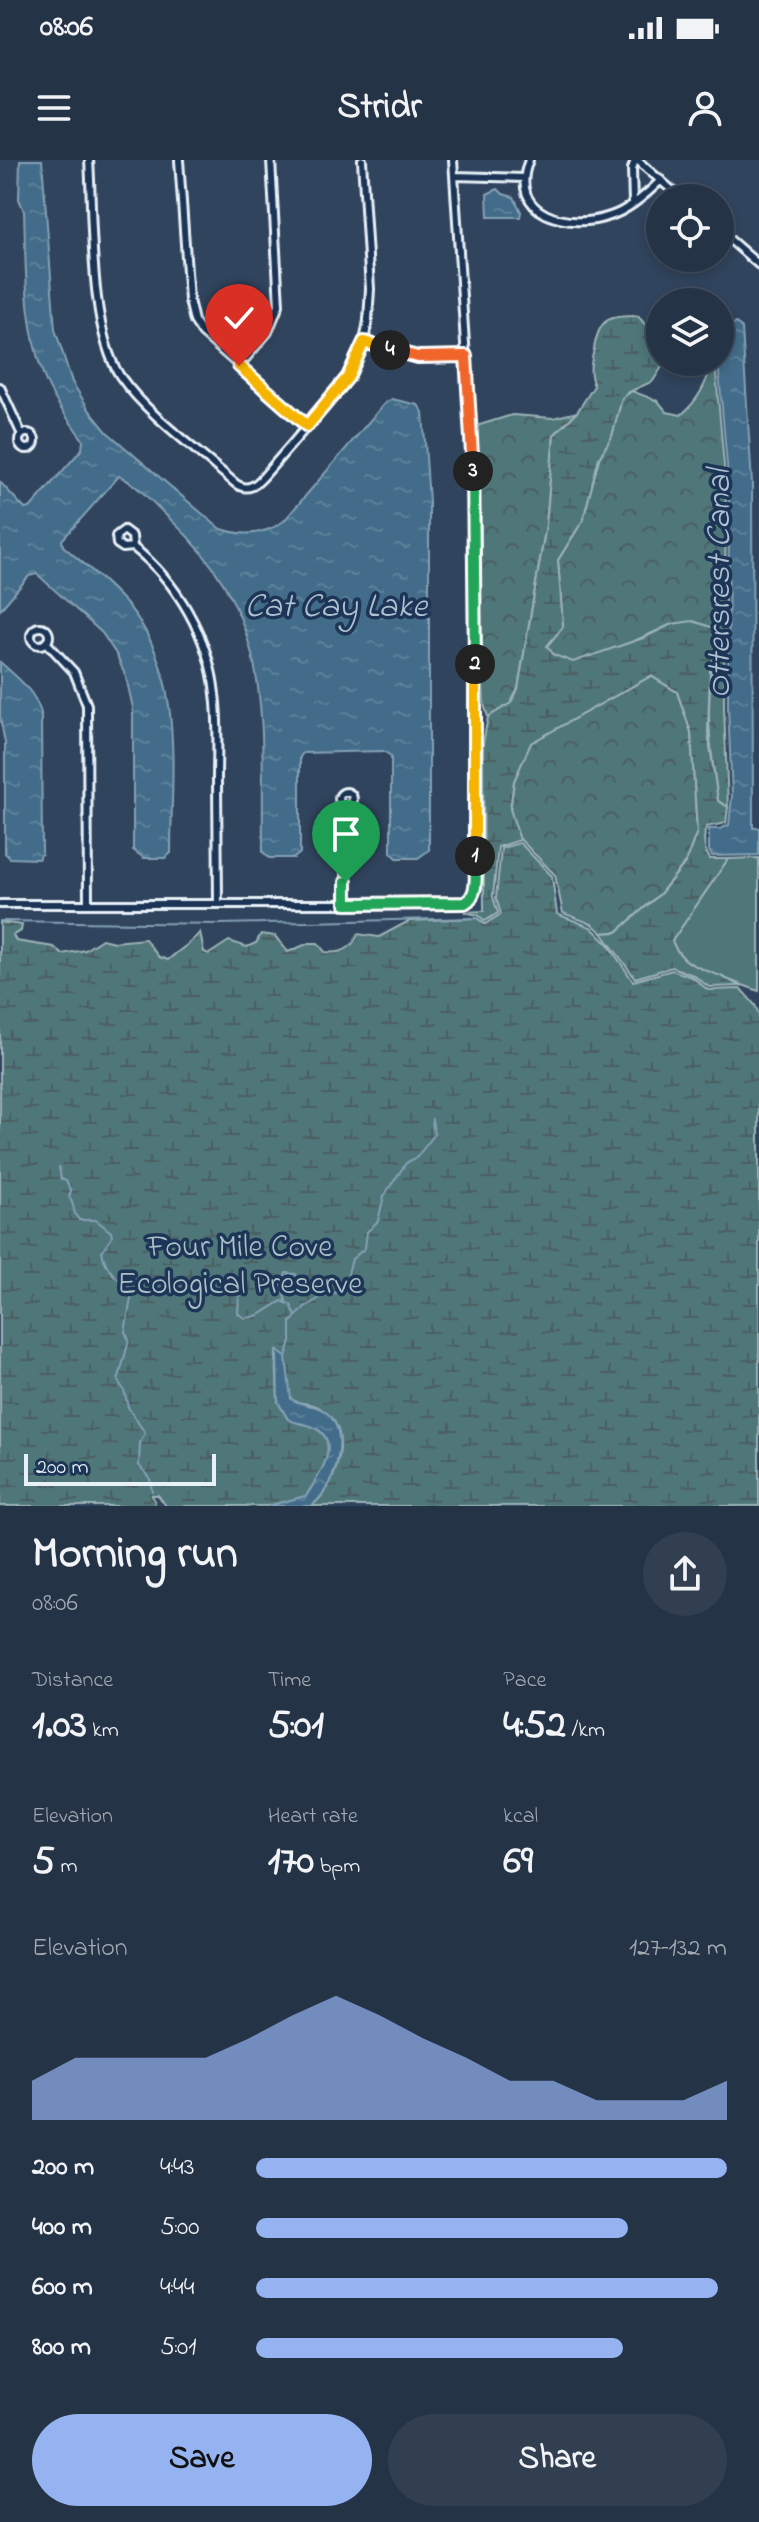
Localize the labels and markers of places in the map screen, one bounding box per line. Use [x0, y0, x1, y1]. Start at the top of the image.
pin [205, 284, 273, 366]
pin: 4 [370, 330, 410, 370]
pin: 3 [453, 451, 493, 491]
pin: 2 [455, 644, 495, 684]
pin [312, 800, 380, 882]
pin: 1 [455, 836, 495, 876]

